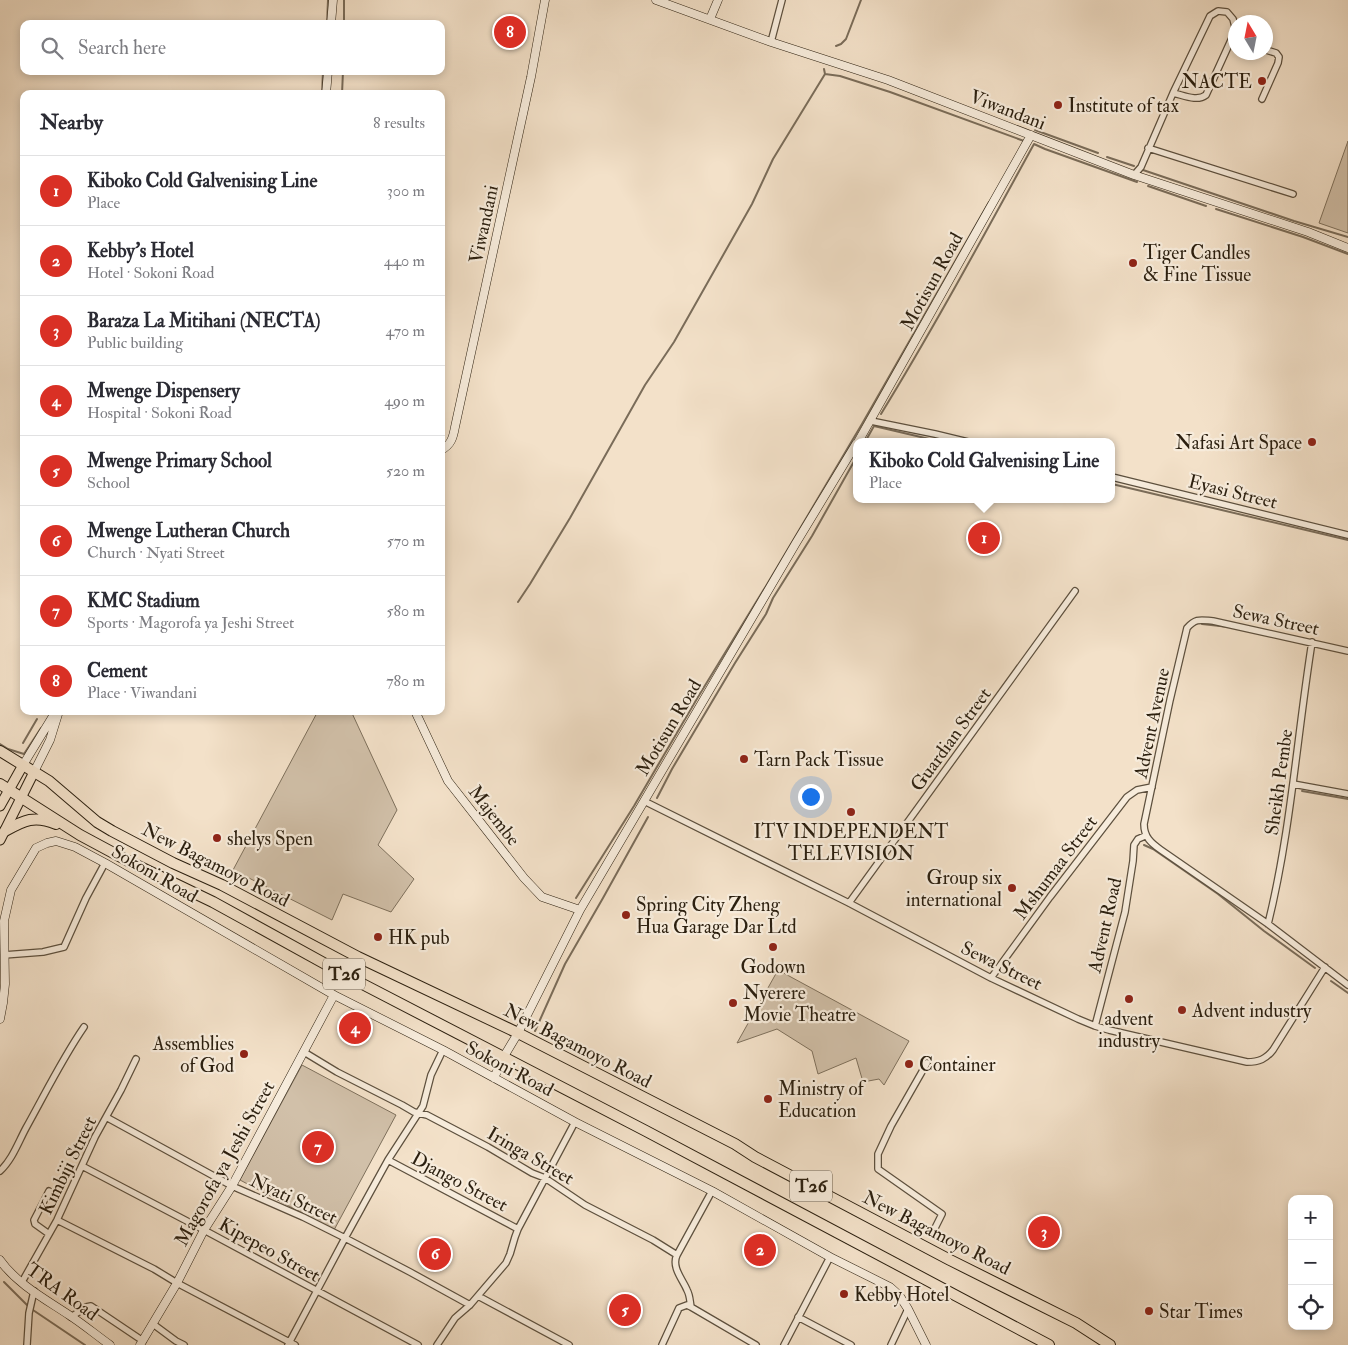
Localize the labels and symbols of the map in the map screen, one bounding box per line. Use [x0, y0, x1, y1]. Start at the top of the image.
pin: 8 [494, 13, 526, 51]
north arrow [1228, 15, 1273, 60]
place label: NACTE [1182, 70, 1252, 94]
marker: NACTE [1256, 75, 1268, 87]
street label: Viwandani [966, 84, 1049, 135]
place label: Institute of tax [1068, 94, 1179, 118]
marker: Institute of tax [1052, 99, 1064, 111]
street label: Viwandani [464, 183, 504, 266]
street label: Motisun Road [895, 228, 969, 335]
place label: Tiger Candles & Fine Tissue [1143, 241, 1251, 287]
marker: Tiger Candles & Fine Tissue [1127, 257, 1139, 269]
place label: Nafasi Art Space [1175, 431, 1302, 456]
marker: Nafasi Art Space [1306, 436, 1318, 448]
street label: Eyasi Street [1186, 469, 1280, 515]
pin: 1 [968, 519, 1000, 557]
street label: Sewa Street [1230, 599, 1321, 641]
street label: Advent Avenue [1128, 666, 1175, 782]
street label: Motisun Road [631, 674, 707, 780]
street label: Guardian Street [905, 683, 996, 796]
street label: Sheikh Pembe [1260, 727, 1298, 837]
place label: Tarn Pack Tissue [754, 748, 884, 772]
marker: Tarn Pack Tissue [738, 753, 750, 765]
street label: Majembe [463, 781, 525, 851]
your location [798, 784, 824, 810]
marker: ITV INDEPENDENT TELEVISION [845, 806, 857, 818]
street label: Mshumaa Street [1009, 811, 1103, 925]
street label: New Bagamoyo Road [138, 817, 294, 913]
place label: ITV INDEPENDENT TELEVISION [754, 820, 948, 866]
place label: shelys Spen [227, 827, 313, 852]
marker: shelys Spen [211, 832, 223, 844]
street label: Sokoni Road [107, 839, 203, 909]
place label: Group six international [906, 866, 1003, 912]
street label: Advent Road [1082, 875, 1128, 976]
marker: Group six international [1006, 882, 1018, 894]
place label: Spring City Zheng Hua Garage Dar Ltd [636, 893, 797, 939]
marker: Spring City Zheng Hua Garage Dar Ltd [620, 909, 632, 921]
place label: HK pub [388, 926, 449, 951]
marker: HK pub [372, 931, 384, 943]
street label: Sewa Street [957, 936, 1046, 996]
marker: Godown [767, 941, 779, 953]
place label: Godown [740, 955, 806, 979]
road number: T26 [323, 959, 365, 990]
place label: Nyerere Movie Theatre [743, 981, 856, 1027]
marker: advent industry [1123, 993, 1135, 1005]
marker: Nyerere Movie Theatre [727, 997, 739, 1009]
street label: New Bagamoyo Road [500, 998, 656, 1094]
place label: Advent industry [1191, 999, 1312, 1023]
marker: Advent industry [1176, 1004, 1188, 1016]
place label: advent industry [1098, 1007, 1161, 1053]
pin: 4 [339, 1009, 371, 1047]
place label: Assemblies of God [152, 1032, 235, 1078]
street label: Sokoni Road [461, 1036, 558, 1102]
marker: Assemblies of God [238, 1048, 250, 1060]
place label: Container [919, 1053, 996, 1077]
marker: Container [903, 1058, 915, 1070]
street label: Magorofa ya Jeshi Street [169, 1077, 280, 1250]
place label: Ministry of Education [778, 1077, 867, 1123]
marker: Ministry of Education [762, 1093, 774, 1105]
street label: Kimbiji Street [34, 1112, 102, 1219]
street label: Iringa Street [483, 1121, 578, 1190]
pin: 7 [302, 1128, 334, 1166]
street label: Django Street [407, 1146, 512, 1217]
street label: Nyati Street [246, 1168, 341, 1230]
road number: T26 [790, 1170, 832, 1202]
street label: New Bagamoyo Road [859, 1185, 1015, 1281]
street label: Kipepeo Street [214, 1212, 324, 1288]
pin: 3 [1028, 1213, 1060, 1251]
pin: 2 [744, 1231, 776, 1269]
pin: 6 [419, 1235, 451, 1273]
street label: TRA Road [22, 1258, 104, 1326]
place label: Kebby Hotel [854, 1283, 949, 1307]
marker: Kebby Hotel [838, 1288, 850, 1300]
pin: 5 [609, 1291, 641, 1329]
place label: Star Times [1159, 1300, 1243, 1324]
marker: Star Times [1143, 1305, 1155, 1317]

